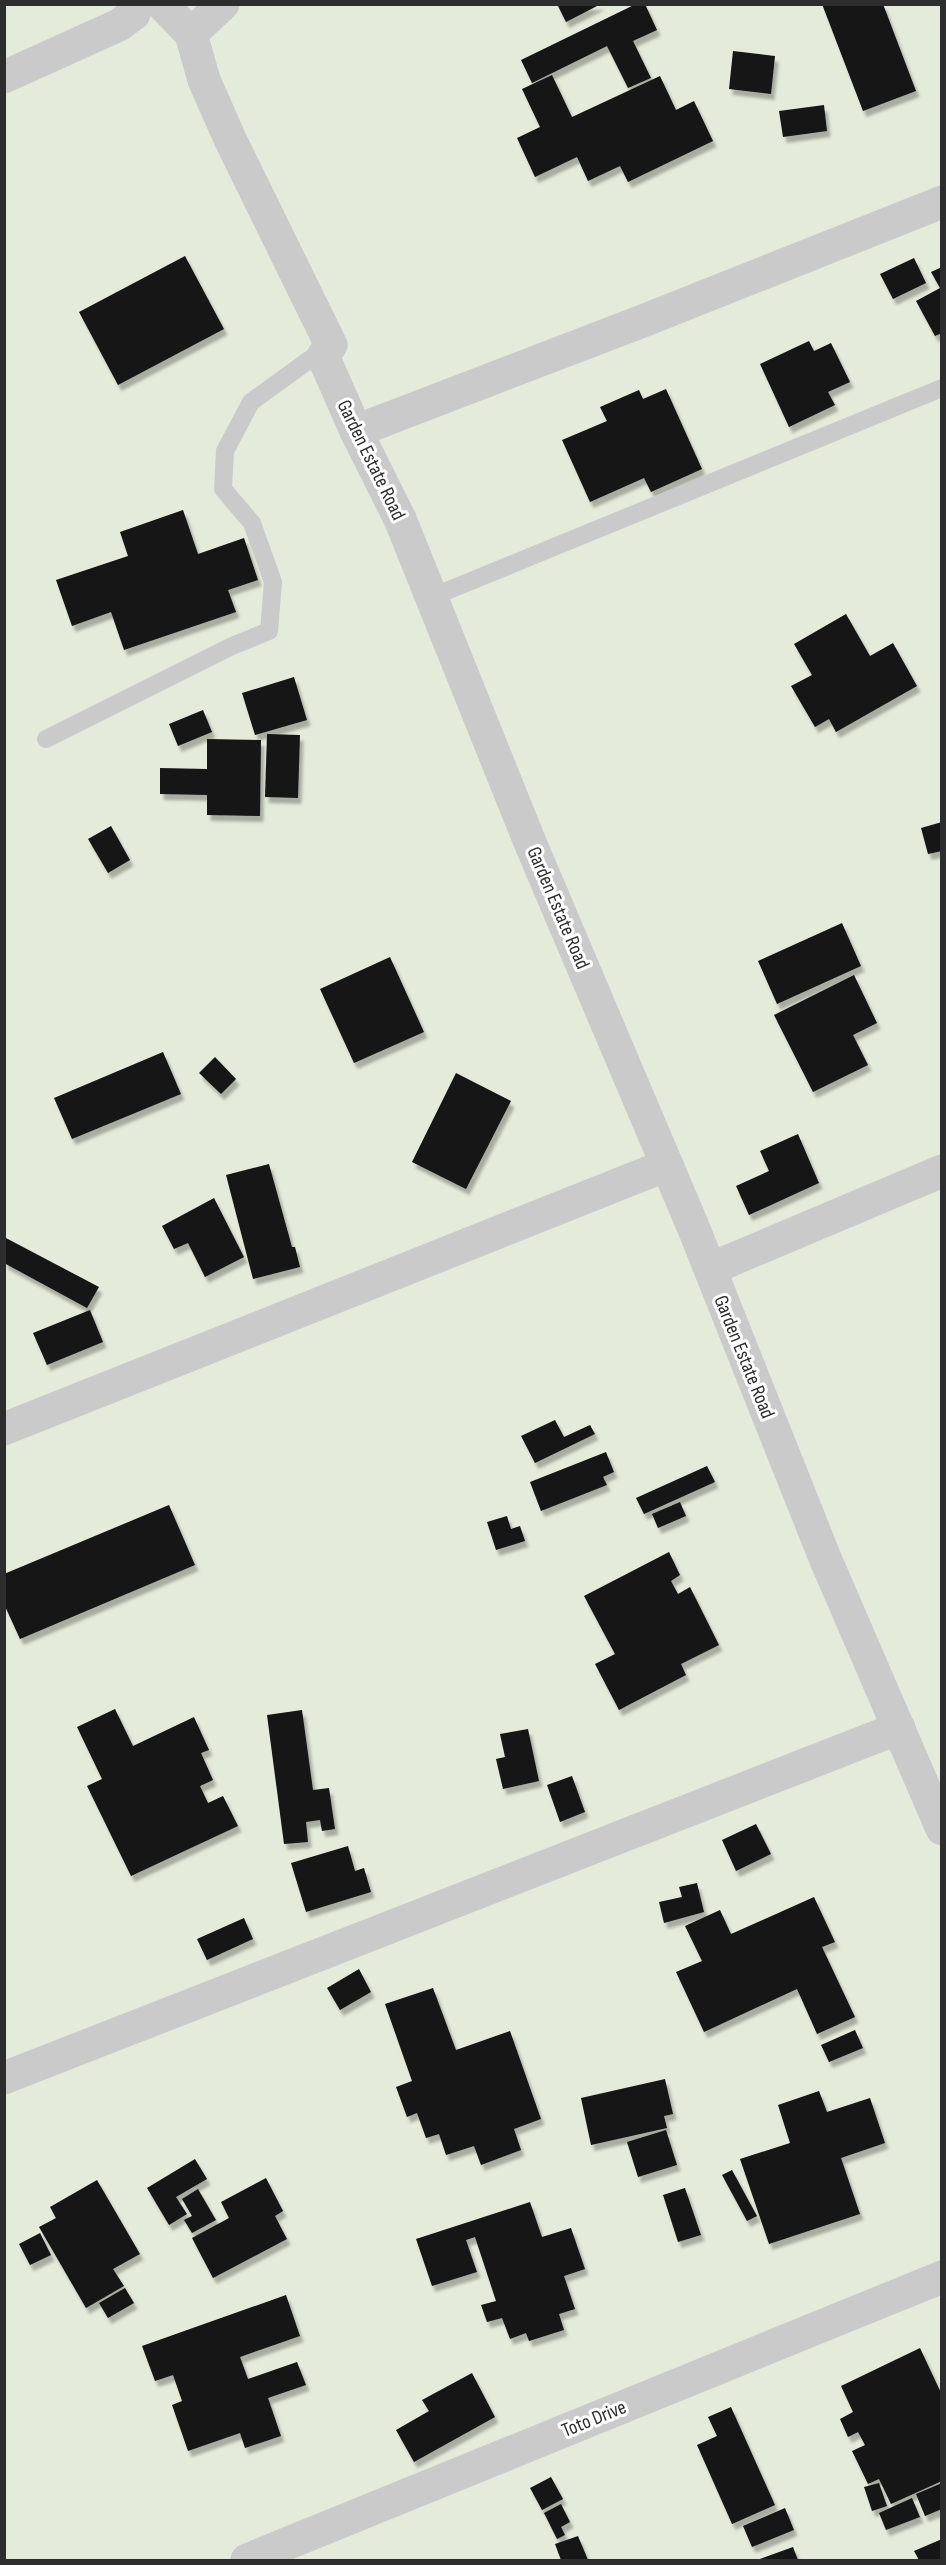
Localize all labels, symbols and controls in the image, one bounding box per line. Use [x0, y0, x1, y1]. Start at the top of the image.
street label: Garden Estate Road [332, 396, 410, 524]
street label: Garden Estate Road [521, 843, 595, 973]
street label: Garden Estate Road [708, 1292, 780, 1422]
street label: Toto Drive [558, 2395, 630, 2443]

